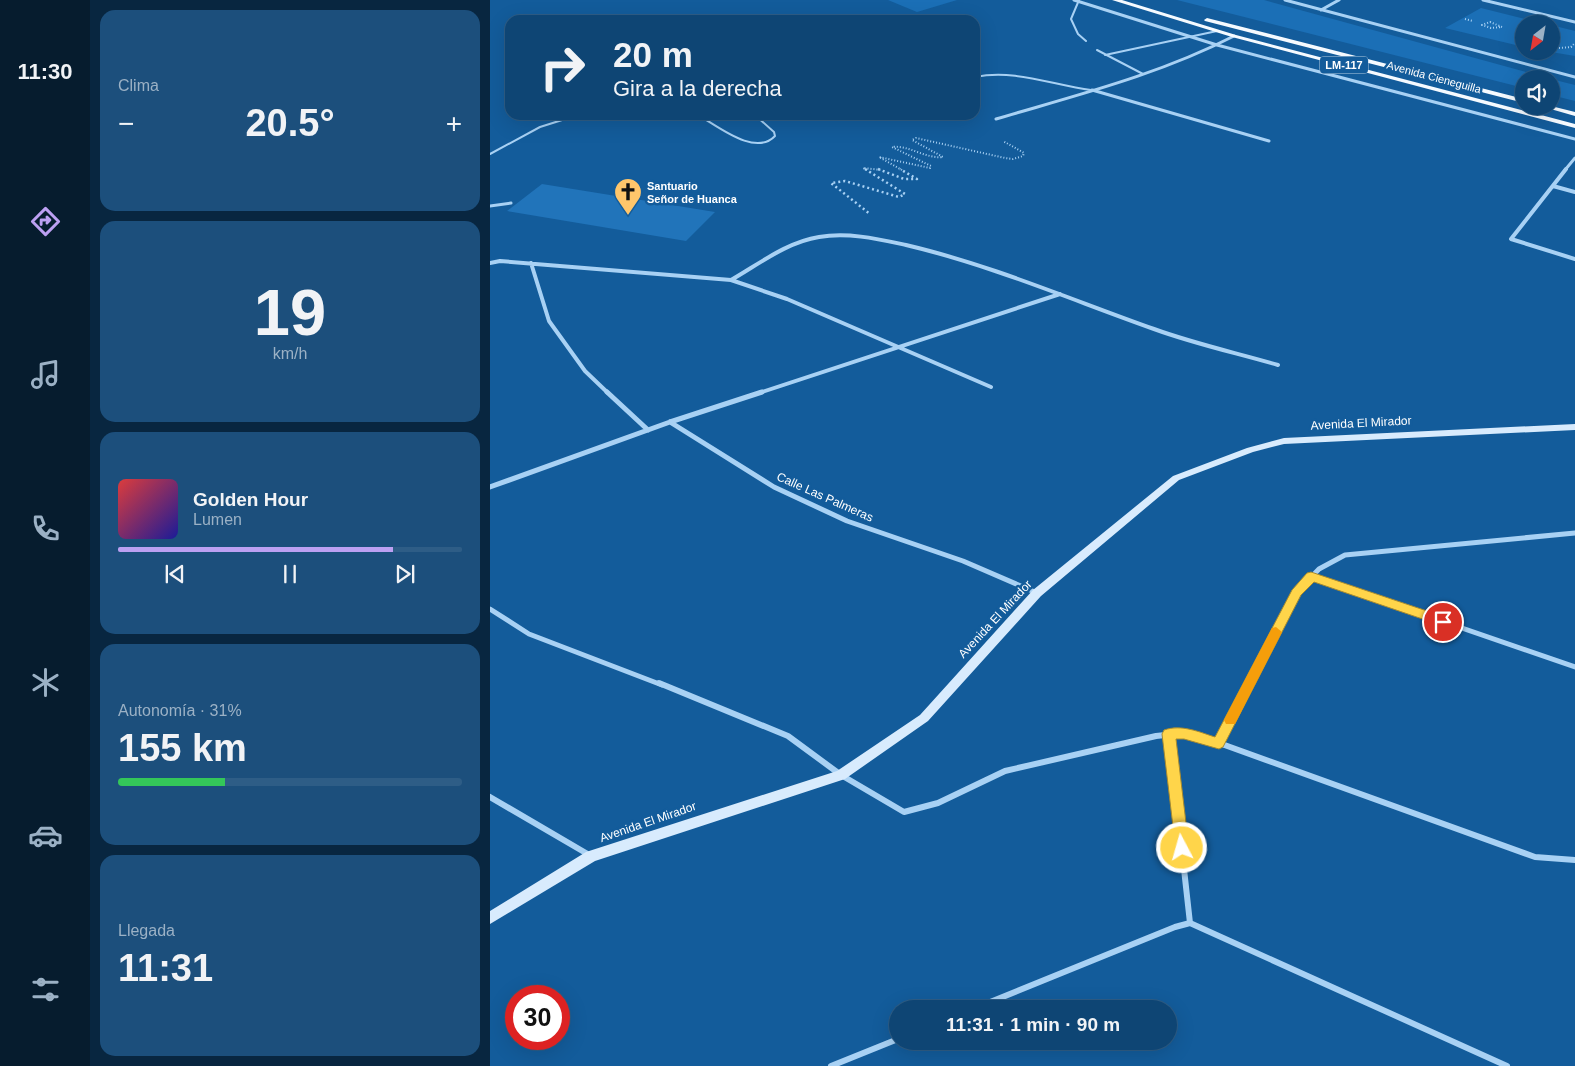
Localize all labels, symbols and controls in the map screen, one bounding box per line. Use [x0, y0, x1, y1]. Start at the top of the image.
north arrow [1515, 15, 1560, 60]
map controls [1515, 15, 1560, 115]
icon: right [530, 35, 595, 100]
text: 20 m [613, 35, 693, 74]
road number: LM-117 [1320, 56, 1368, 74]
text: 11:30 [17, 59, 73, 84]
street label: Avenida Cieneguilla [1386, 59, 1483, 96]
button: sound [1515, 70, 1560, 115]
text: Gira a la derecha [613, 76, 782, 101]
text: Clima [118, 77, 159, 94]
text: 20.5° [245, 102, 335, 144]
text: − [118, 108, 134, 139]
text: + [446, 108, 462, 139]
church icon: Santuario Señor de Huanca [613, 177, 643, 216]
place label: Santuario Señor de Huanca [647, 180, 738, 205]
icon: directions [28, 204, 63, 239]
text: 19 [254, 276, 326, 349]
text: km/h [273, 345, 307, 362]
icon: music [28, 357, 63, 392]
street label: Avenida El Mirador [1310, 413, 1412, 433]
street label: Calle Las Palmeras [775, 469, 875, 525]
text: Golden Hour [193, 489, 308, 510]
icon: phone [28, 511, 63, 546]
text: Lumen [193, 511, 242, 528]
icon: previous [161, 560, 189, 588]
icon: pause [276, 560, 304, 588]
icon: next [391, 560, 419, 588]
street label: Avenida El Mirador [955, 577, 1035, 661]
pin [1422, 601, 1464, 643]
icon: arrive [1429, 608, 1457, 636]
icon: climate [28, 665, 63, 700]
text: Autonomía · 31% [118, 702, 242, 719]
text: 155 km [118, 727, 247, 769]
street label: Avenida El Mirador [598, 799, 698, 845]
icon: car [28, 818, 63, 853]
position arrow [1155, 821, 1207, 873]
text: Llegada [118, 922, 175, 939]
text: 11:31 [118, 947, 213, 989]
icon: filters [28, 972, 63, 1007]
speed limit sign: 30 [505, 985, 570, 1050]
text: 11:31 · 1 min · 90 m [946, 1014, 1120, 1035]

